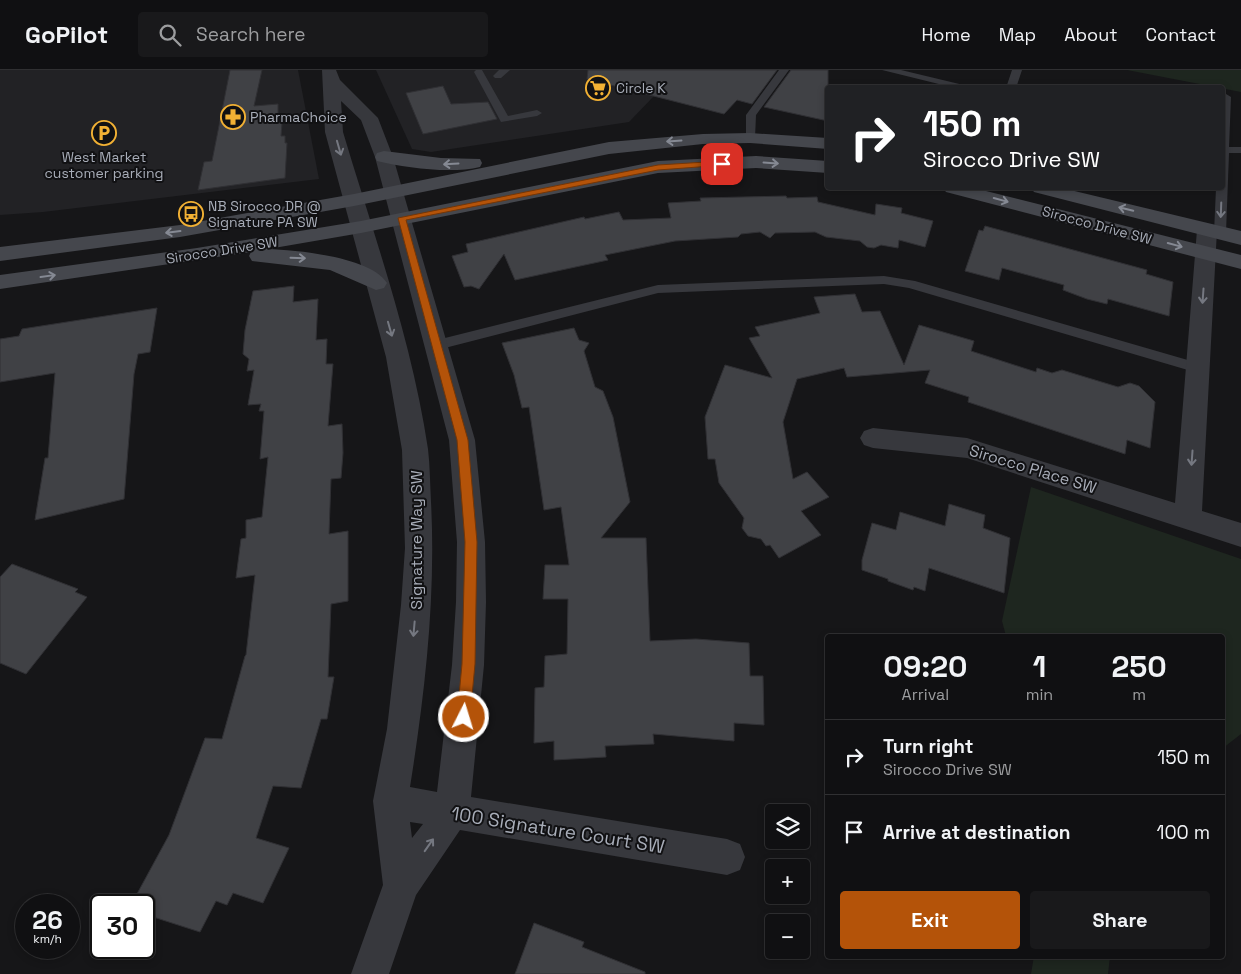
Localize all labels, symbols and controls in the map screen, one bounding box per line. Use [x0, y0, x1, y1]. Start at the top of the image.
search box [138, 12, 488, 57]
text: GoPilot [25, 19, 108, 50]
icon: search [156, 21, 184, 49]
text: Search here [196, 22, 306, 47]
text: Home [922, 23, 971, 46]
text: Map [999, 23, 1036, 46]
text: About [1064, 23, 1118, 46]
text: Contact [1146, 23, 1216, 46]
supermarket icon: Circle K [585, 75, 611, 101]
place label: Circle K [616, 79, 666, 97]
text: 150 m [923, 102, 1021, 146]
pharmacy icon: PharmaChoice [220, 104, 246, 130]
icon: right [840, 105, 905, 170]
place label: PharmaChoice [250, 108, 347, 126]
parking icon: West Market customer parking [91, 120, 117, 146]
one-way arrow [666, 137, 682, 146]
one-way arrow [334, 139, 344, 155]
pin [701, 143, 743, 185]
text: Sirocco Drive SW [923, 145, 1100, 173]
place label: West Market customer parking [44, 148, 164, 182]
icon: arrive [708, 150, 736, 178]
one-way arrow [762, 158, 778, 167]
one-way arrow [443, 159, 459, 168]
one-way arrow [992, 196, 1008, 205]
place label: NB Sirocco DR @ Signature PA SW [208, 197, 321, 231]
bus stop icon: NB Sirocco DR @ Signature PA SW [178, 201, 204, 227]
street label: Sirocco Drive SW [1040, 202, 1154, 248]
one-way arrow [1217, 202, 1226, 218]
one-way arrow [1118, 204, 1134, 213]
one-way arrow [165, 227, 181, 237]
street label: Sirocco Drive SW [165, 232, 279, 268]
one-way arrow [1166, 241, 1182, 250]
one-way arrow [290, 253, 306, 263]
one-way arrow [40, 271, 56, 281]
one-way arrow [1198, 288, 1208, 304]
one-way arrow [386, 321, 395, 337]
street label: Sirocco Place SW [967, 440, 1099, 498]
one-way arrow [1188, 450, 1197, 466]
street label: Signature Way SW [406, 470, 427, 610]
one-way arrow [410, 621, 419, 637]
text: 09:20 [883, 647, 967, 686]
text: 1 [1033, 647, 1046, 686]
text: 250 [1111, 647, 1167, 686]
text: Arrival [902, 684, 949, 705]
text: min [1026, 684, 1053, 705]
text: m [1132, 684, 1146, 705]
position arrow [437, 690, 489, 742]
text: Turn right [883, 734, 973, 759]
icon: right [840, 743, 868, 771]
text: 150 m [1157, 745, 1210, 770]
text: Sirocco Drive SW [883, 759, 1012, 780]
street label: 100 Signature Court SW [450, 801, 666, 859]
map controls [765, 804, 810, 959]
button: layers [765, 804, 810, 849]
icon: arrive [840, 818, 868, 846]
text: Arrive at destination [883, 820, 1071, 845]
text: 100 m [1156, 820, 1210, 845]
one-way arrow [424, 838, 434, 852]
button: + [765, 859, 810, 904]
button: Exit [840, 891, 1020, 949]
button: Share [1030, 891, 1210, 949]
speed limit sign: 30 [90, 894, 155, 959]
text: 26 [32, 904, 63, 936]
button: − [765, 914, 810, 959]
text: km/h [33, 931, 62, 947]

